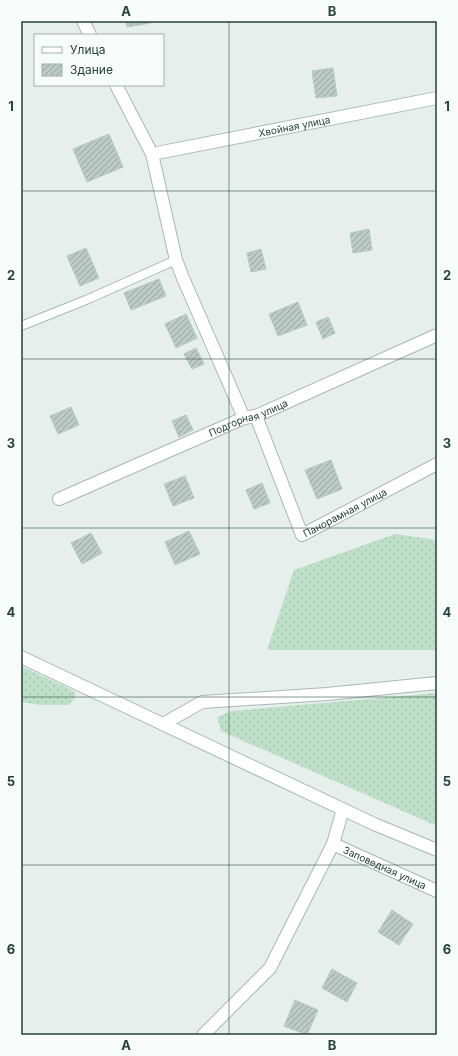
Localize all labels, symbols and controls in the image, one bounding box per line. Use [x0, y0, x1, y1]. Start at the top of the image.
text: A [121, 3, 131, 19]
text: B [328, 3, 337, 19]
legend [34, 34, 164, 86]
text: Улица [70, 42, 105, 57]
text: Здание [70, 62, 113, 77]
text: 1 [8, 98, 14, 114]
text: 1 [444, 98, 450, 114]
street label: Хвойная улица [257, 113, 331, 139]
text: 2 [7, 267, 15, 283]
text: 2 [443, 267, 451, 283]
street label: Подгорная улица [207, 397, 290, 439]
text: 3 [7, 435, 15, 451]
text: 3 [443, 435, 451, 451]
street label: Панорамная улица [301, 486, 389, 539]
text: 4 [7, 604, 16, 620]
text: 4 [443, 604, 452, 620]
text: 5 [7, 773, 15, 789]
text: 5 [443, 773, 451, 789]
street label: Заповедная улица [342, 844, 428, 891]
text: 6 [7, 941, 15, 957]
text: 6 [443, 941, 451, 957]
text: A [121, 1037, 131, 1053]
text: B [328, 1037, 337, 1053]

